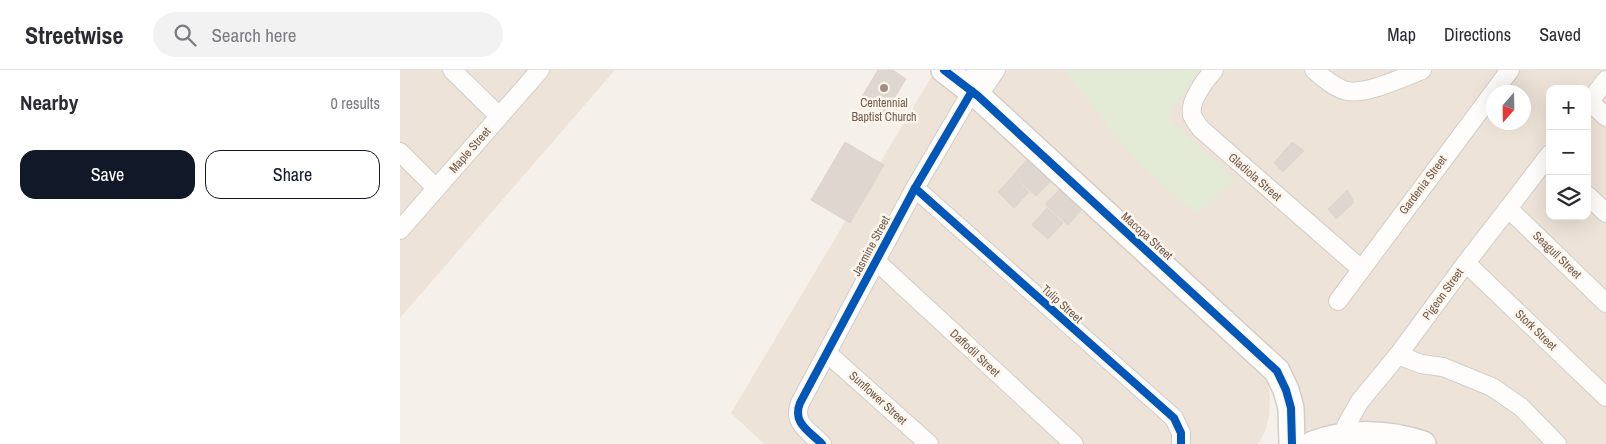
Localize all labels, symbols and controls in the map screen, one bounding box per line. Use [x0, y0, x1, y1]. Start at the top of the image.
search box [153, 12, 503, 57]
text: Streetwise [25, 19, 123, 51]
icon: search [171, 21, 199, 49]
text: Search here [211, 22, 296, 48]
text: Map [1387, 22, 1416, 47]
text: Directions [1444, 22, 1511, 47]
text: Saved [1539, 22, 1581, 47]
marker: Centennial Baptist Church [878, 82, 890, 94]
north arrow [1486, 85, 1531, 130]
map controls [1546, 85, 1591, 220]
button: + [1546, 85, 1591, 130]
text: Nearby [20, 88, 78, 117]
text: 0 results [330, 92, 380, 114]
place label: Centennial Baptist Church [851, 95, 917, 125]
street label: Maple Street [446, 124, 495, 176]
button: − [1546, 130, 1591, 175]
street label: Gladiola Street [1225, 149, 1285, 205]
button: Save [20, 150, 195, 199]
button: Share [205, 150, 380, 199]
street label: Gardenia Street [1396, 152, 1451, 218]
button: layers [1546, 175, 1591, 220]
street label: Macopa Street [1118, 209, 1176, 264]
street label: Jasmine Street [848, 213, 894, 279]
street label: Seagull Street [1529, 228, 1585, 282]
street label: Pigeon Street [1419, 265, 1467, 323]
street label: Tulip Street [1038, 281, 1086, 327]
street label: Stork Street [1512, 306, 1560, 354]
street label: Daffodil Street [947, 326, 1004, 380]
street label: Sunflower Street [846, 368, 911, 428]

